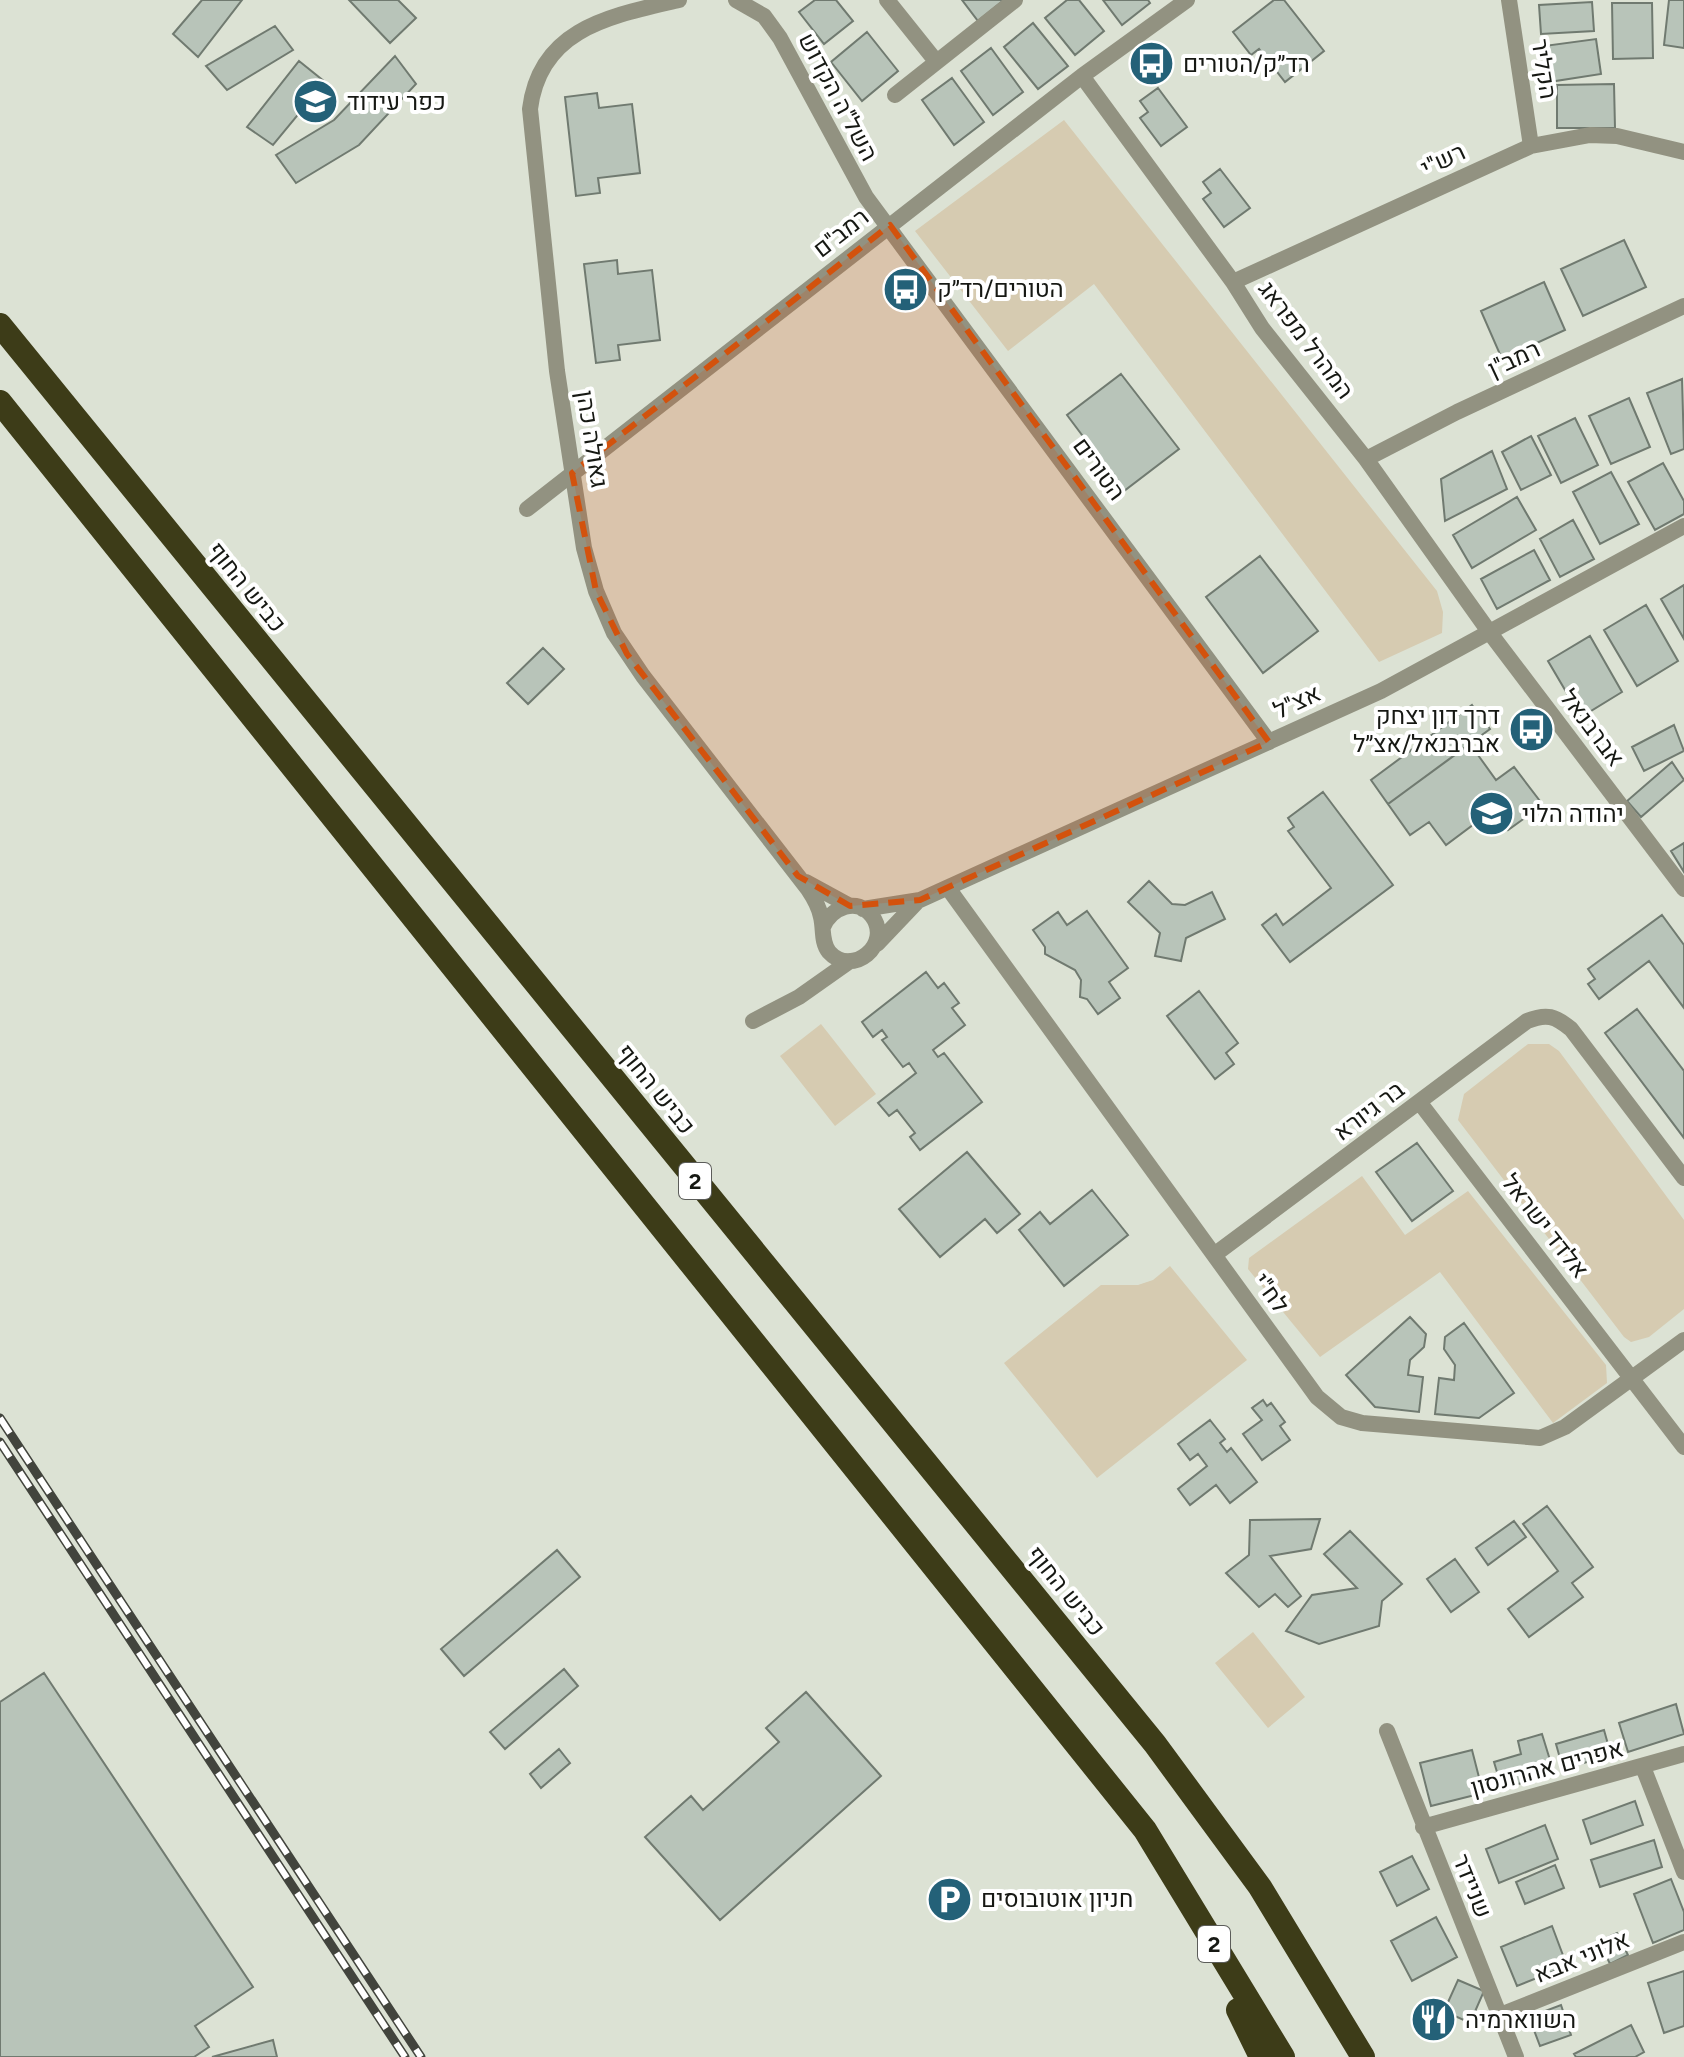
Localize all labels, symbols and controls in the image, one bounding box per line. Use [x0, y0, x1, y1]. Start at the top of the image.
street label: השל"ה הקדוש [793, 28, 884, 166]
street label: הקליר [1525, 37, 1564, 101]
bus stop icon: רד״ק/הטורים [1128, 40, 1176, 88]
place label: רד״ק/הטורים [1183, 49, 1310, 78]
school or university icon: כפר עידוד [292, 78, 340, 126]
place label: כפר עידוד [347, 87, 446, 116]
street label: רש"י [1416, 137, 1470, 182]
street label: רמב"ם [807, 202, 874, 263]
bus stop icon: הטורים/רד״ק [882, 265, 930, 313]
place label: הטורים/רד״ק [937, 274, 1064, 303]
street label: המהרל מפראג [1253, 275, 1360, 404]
street label: רמב"ן [1483, 334, 1544, 383]
street label: גאולה כהן [571, 388, 614, 490]
street label: הטורים [1067, 432, 1132, 506]
street label: כביש החוף [202, 536, 293, 638]
street label: אצ"ל [1269, 678, 1325, 725]
street label: אברבנאל [1554, 683, 1631, 772]
place label: דרך דון יצחק אברבנאל/אצ״ל [1353, 701, 1500, 758]
bus stop icon: דרך דון יצחק אברבנאל/אצ״ל [1507, 706, 1555, 754]
school or university icon: יהודה הלוי [1467, 790, 1515, 838]
place label: יהודה הלוי [1522, 799, 1624, 828]
street label: כביש החוף [611, 1038, 702, 1140]
street label: בר גיורא [1328, 1074, 1410, 1147]
road number: 2 [679, 1163, 711, 1199]
street label: אלדד ישראל [1496, 1168, 1595, 1284]
street label: לח"י [1247, 1267, 1295, 1318]
street label: כביש החוף [1021, 1540, 1112, 1642]
street label: אפרים אהרונסון [1467, 1733, 1626, 1802]
street label: שניידר [1447, 1850, 1498, 1922]
parking icon: חניון אוטובוסים [926, 1875, 974, 1923]
place label: חניון אוטובוסים [981, 1884, 1133, 1913]
street label: אלוני אבא [1530, 1924, 1634, 1989]
road number: 2 [1198, 1926, 1230, 1962]
restaurant icon: השווארמיה [1410, 1996, 1458, 2044]
place label: השווארמיה [1465, 2005, 1576, 2034]

